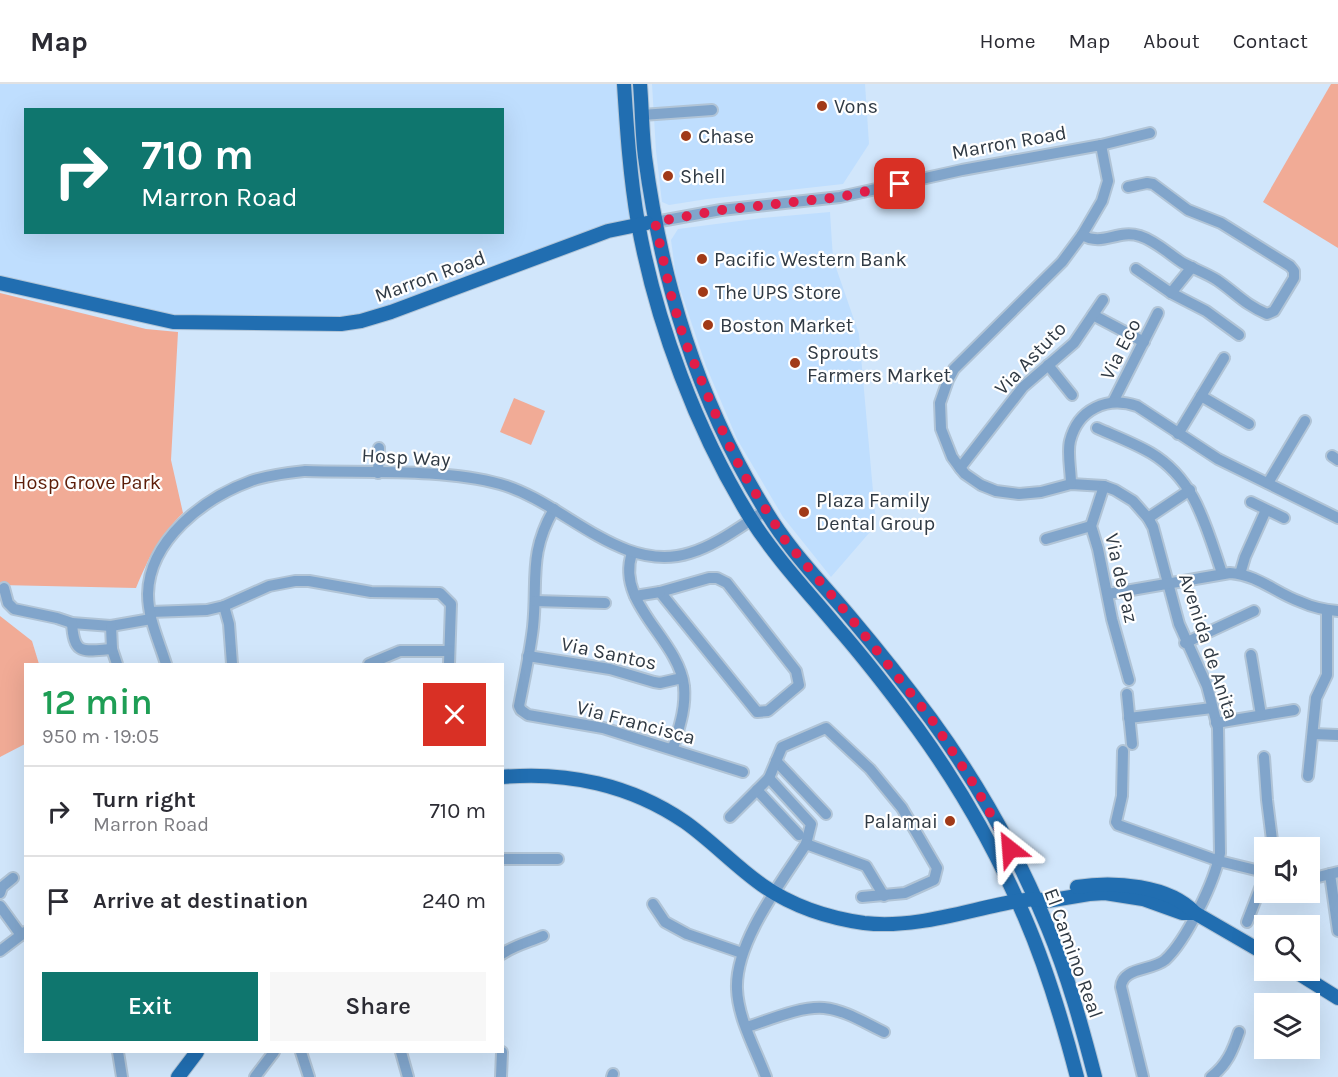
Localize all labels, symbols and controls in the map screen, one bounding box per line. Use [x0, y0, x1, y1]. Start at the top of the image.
text: Map [30, 25, 88, 58]
text: Home [980, 29, 1036, 53]
text: Map [1069, 29, 1110, 53]
text: About [1143, 29, 1200, 53]
text: Contact [1233, 29, 1308, 53]
place label: Vons [834, 95, 878, 118]
marker: Vons [815, 99, 829, 113]
street label: Marron Road [950, 121, 1068, 164]
place label: Chase [698, 125, 754, 148]
marker: Chase [679, 129, 693, 143]
text: 710 m [141, 130, 254, 180]
icon: right [42, 132, 120, 210]
pin [874, 158, 925, 209]
place label: Shell [680, 165, 726, 188]
icon: arrive [883, 167, 916, 200]
marker: Shell [661, 169, 675, 183]
text: Marron Road [141, 181, 298, 213]
street label: Marron Road [372, 246, 489, 307]
place label: Pacific Western Bank [714, 248, 907, 271]
marker: Pacific Western Bank [695, 252, 709, 266]
place label: The UPS Store [715, 281, 841, 304]
marker: The UPS Store [696, 285, 710, 299]
place label: Boston Market [720, 314, 854, 337]
street label: Via Eco [1095, 315, 1146, 384]
street label: Via Astuto [990, 317, 1071, 400]
marker: Boston Market [701, 318, 715, 332]
place label: Sprouts Farmers Market [807, 341, 951, 387]
marker: Sprouts Farmers Market [788, 356, 802, 370]
street label: Hosp Way [361, 444, 451, 471]
park label: Hosp Grove Park [13, 471, 161, 494]
place label: Plaza Family Dental Group [816, 489, 935, 535]
marker: Plaza Family Dental Group [797, 505, 811, 519]
street label: Via de Paz [1100, 531, 1143, 625]
street label: Avenida de Anita [1174, 570, 1243, 722]
street label: Via Santos [559, 632, 659, 675]
text: 12 min [42, 681, 153, 723]
button: close [423, 683, 486, 746]
street label: Via Francisca [574, 696, 698, 749]
text: 950 m · 19:05 [42, 725, 159, 748]
text: Turn right [93, 787, 196, 813]
icon: right [42, 795, 75, 828]
text: 710 m [430, 798, 486, 824]
place label: Palamai [864, 810, 938, 833]
text: Marron Road [93, 813, 209, 836]
marker: Palamai [943, 814, 957, 828]
position arrow [978, 817, 1042, 881]
map controls [1254, 837, 1320, 1059]
button: sound [1254, 837, 1320, 903]
icon: arrive [42, 885, 75, 918]
street label: El Camino Real [1039, 885, 1108, 1021]
text: Arrive at destination [93, 888, 308, 914]
text: 240 m [422, 888, 486, 914]
button: search [1254, 915, 1320, 981]
button: Exit [42, 972, 258, 1041]
button: Share [270, 972, 486, 1041]
button: layers [1254, 993, 1320, 1059]

